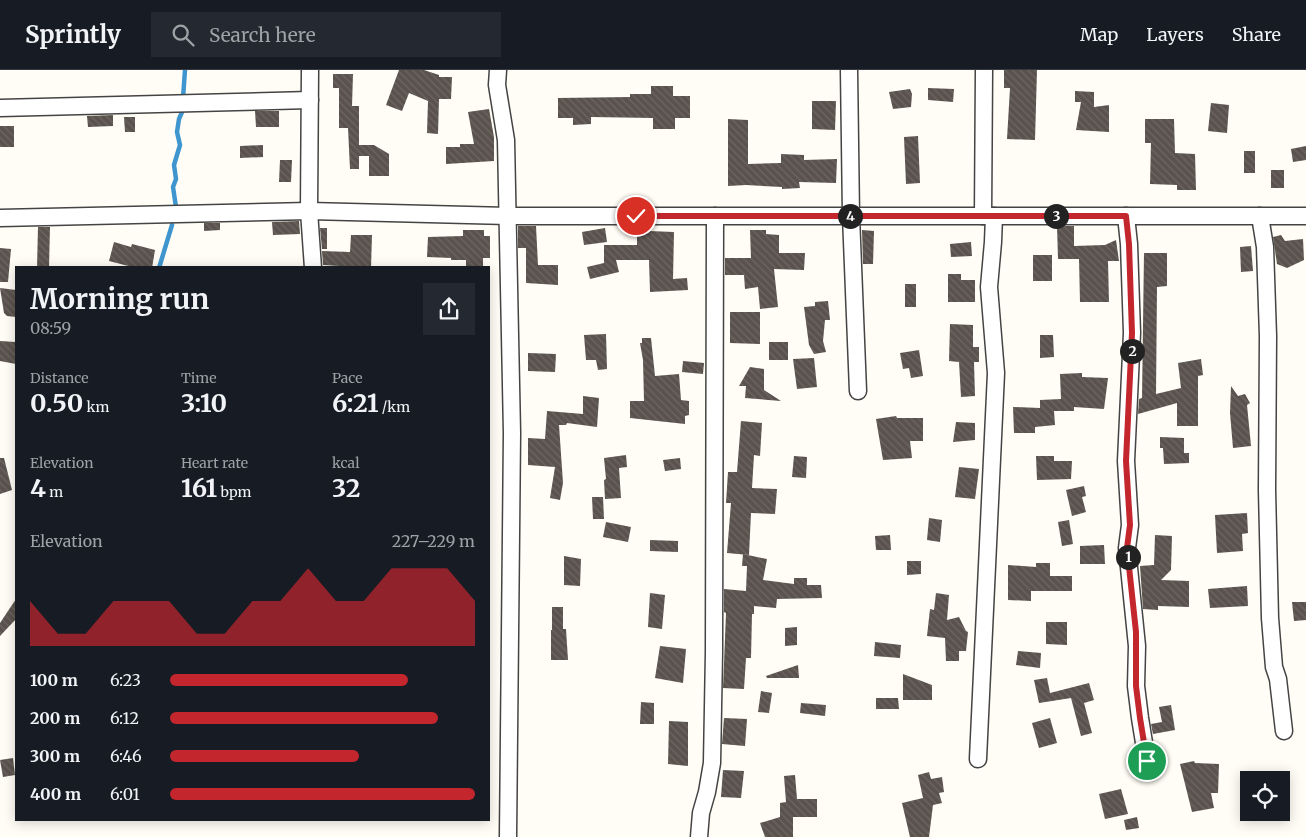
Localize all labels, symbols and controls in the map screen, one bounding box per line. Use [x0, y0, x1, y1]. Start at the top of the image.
search box [151, 12, 501, 57]
text: Sprintly [25, 19, 121, 50]
icon: search [169, 21, 197, 49]
text: Search here [209, 23, 316, 47]
text: Map [1080, 23, 1118, 46]
text: Layers [1146, 23, 1204, 46]
text: Share [1232, 23, 1281, 46]
pin [615, 195, 657, 237]
icon: check [622, 202, 650, 230]
pin: 4 [838, 204, 862, 228]
pin: 3 [1044, 204, 1068, 228]
text: 4 [846, 207, 855, 225]
text: 3 [1052, 207, 1061, 225]
text: Morning run [30, 281, 209, 317]
button: share [423, 283, 475, 335]
text: 08:59 [30, 318, 71, 338]
pin: 2 [1120, 338, 1144, 364]
text: 2 [1128, 342, 1137, 360]
text: Distance [30, 369, 89, 387]
text: Time [181, 369, 217, 387]
text: Pace [332, 369, 363, 387]
text: 0.50 [30, 387, 83, 419]
text: 3:10 [181, 387, 227, 419]
text: 6:21 [332, 387, 379, 419]
text: km [83, 398, 109, 416]
text: /km [379, 398, 410, 416]
text: Elevation [30, 454, 94, 472]
text: Heart rate [181, 454, 248, 472]
text: kcal [332, 454, 360, 472]
text: 4 [30, 472, 46, 504]
text: 161 [181, 472, 217, 504]
text: 32 [332, 472, 360, 504]
text: m [46, 483, 63, 501]
text: bpm [217, 483, 251, 501]
text: Elevation [30, 531, 103, 551]
text: 227–229 m [392, 531, 475, 551]
pin: 1 [1116, 544, 1140, 570]
text: 1 [1125, 548, 1132, 566]
text: 100 m [30, 670, 78, 690]
text: 6:23 [110, 670, 141, 690]
text: 200 m [30, 708, 80, 728]
text: 6:12 [110, 708, 139, 728]
pin [1126, 740, 1168, 782]
text: 300 m [30, 746, 80, 766]
text: 6:46 [110, 746, 142, 766]
icon: arrive [1133, 747, 1161, 775]
map controls [1240, 771, 1290, 821]
button: locate [1240, 771, 1290, 821]
text: 400 m [30, 784, 81, 804]
text: 6:01 [110, 784, 140, 804]

